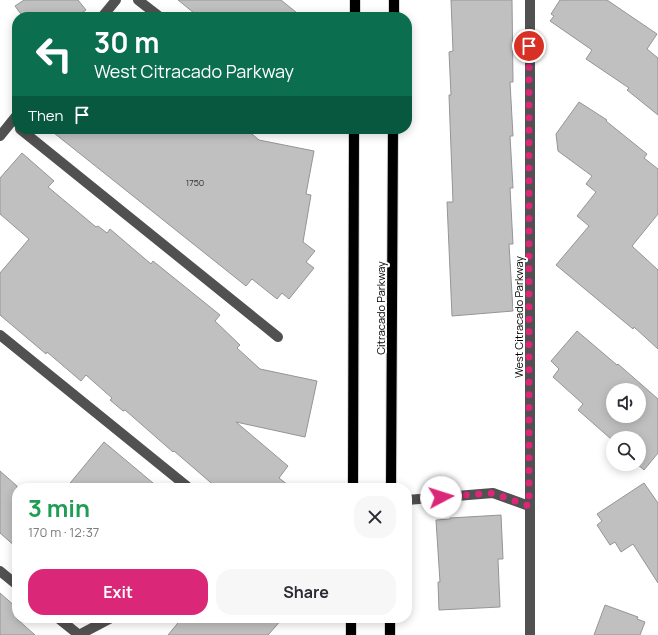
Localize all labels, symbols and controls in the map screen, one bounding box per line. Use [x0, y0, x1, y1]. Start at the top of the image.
text: 30 m [94, 23, 159, 61]
icon: left [28, 28, 80, 80]
pin [512, 29, 546, 63]
icon: arrive [518, 35, 540, 57]
text: West Citracado Parkway [94, 59, 294, 83]
icon: arrive [71, 104, 93, 126]
text: Then [28, 105, 63, 126]
house number: 1750 [186, 176, 204, 189]
street label: West Citracado Parkway [511, 256, 526, 378]
street label: Citracado Parkway [373, 261, 388, 355]
map controls [606, 383, 646, 471]
button: sound [606, 383, 646, 423]
button: search [606, 431, 646, 471]
position arrow [420, 476, 462, 518]
text: 3 min [28, 491, 90, 524]
button: close [354, 496, 396, 538]
text: 170 m · 12:37 [28, 523, 99, 541]
button: Exit [28, 569, 208, 615]
button: Share [216, 569, 396, 615]

